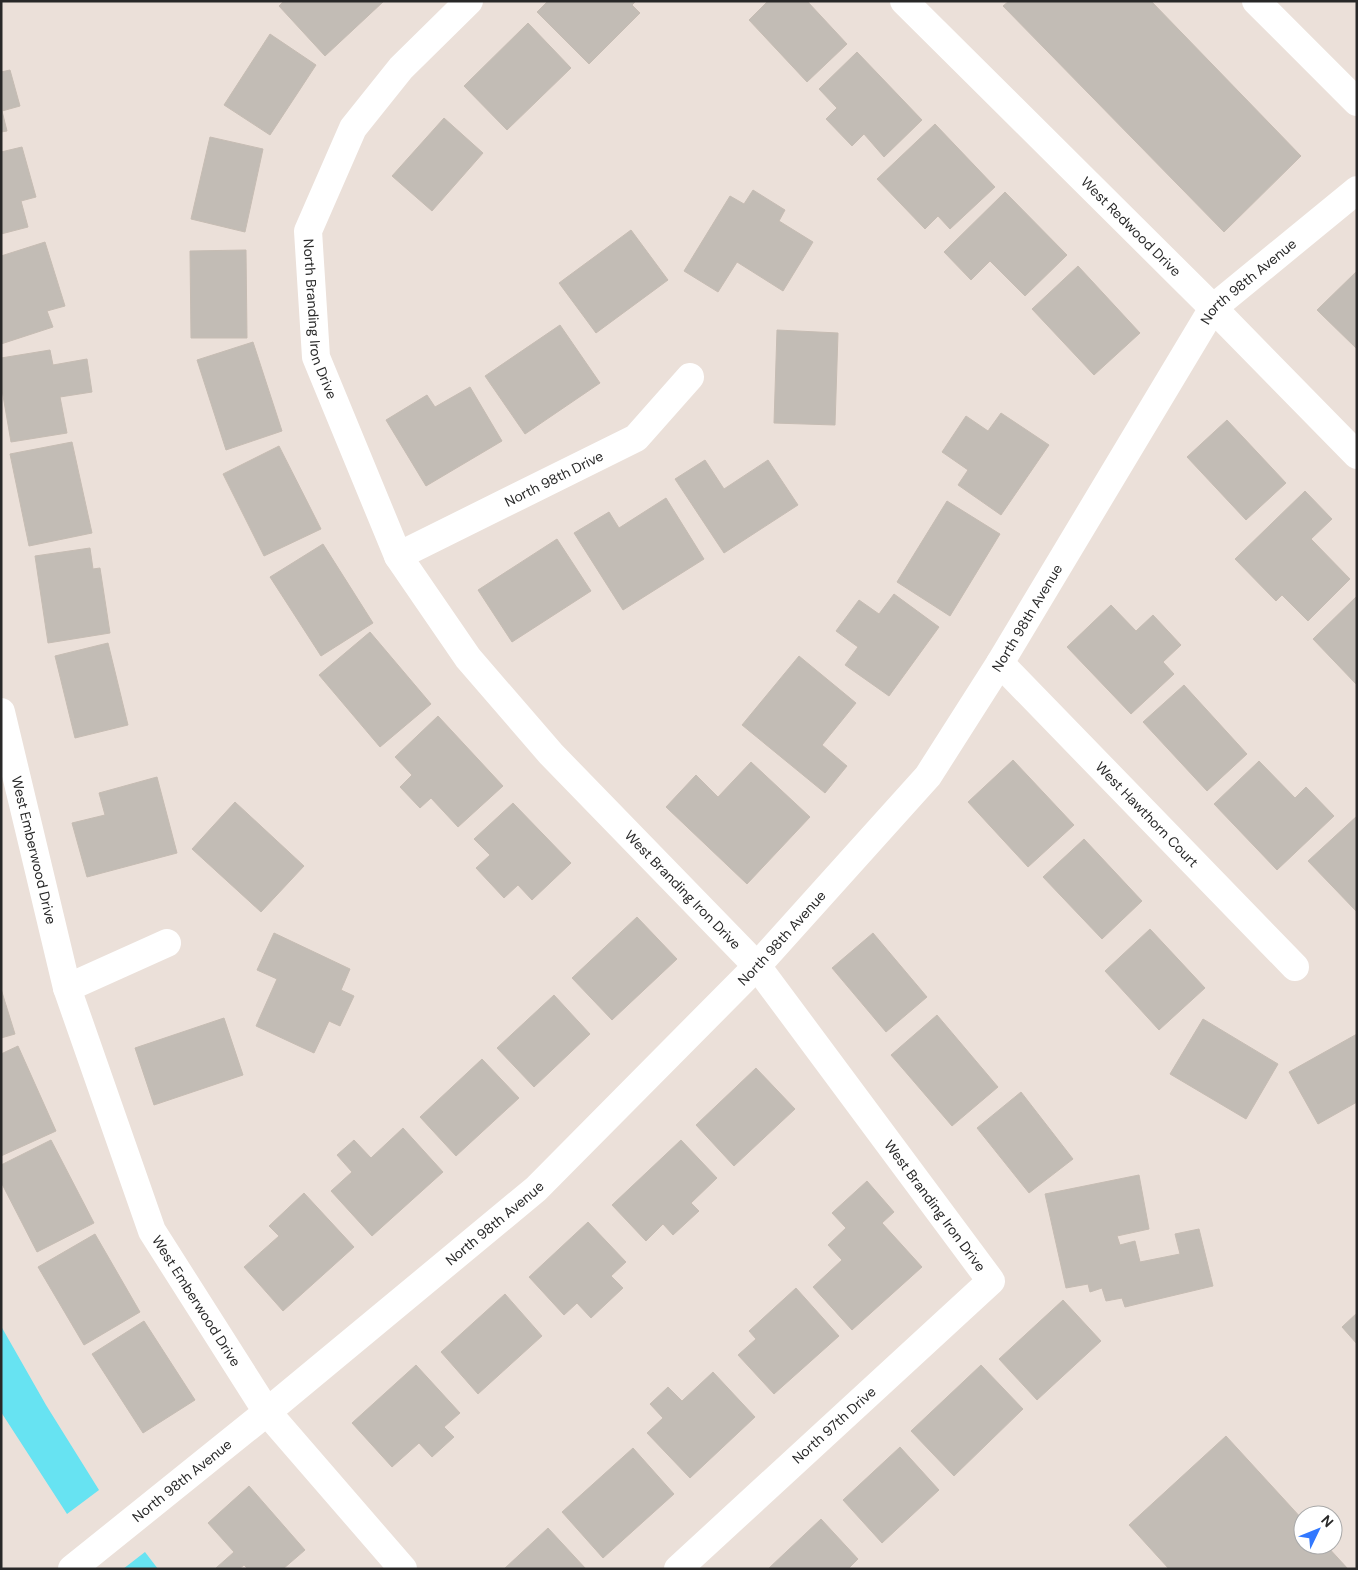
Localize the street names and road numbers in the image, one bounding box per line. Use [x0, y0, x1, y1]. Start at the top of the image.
street label: West Redwood Drive [1077, 173, 1185, 280]
street label: North 98th Avenue [1196, 235, 1300, 328]
street label: North Branding Iron Drive [300, 238, 341, 402]
street label: North 98th Drive [501, 447, 606, 511]
street label: North 98th Avenue [988, 561, 1066, 675]
street label: West Hawthorn Court [1092, 758, 1202, 871]
street label: West Emberwood Drive [8, 774, 60, 926]
street label: West Branding Iron Drive [621, 826, 745, 953]
street label: North 98th Avenue [734, 887, 830, 989]
street label: West Branding Iron Drive [880, 1136, 990, 1275]
street label: North 98th Avenue [442, 1177, 548, 1269]
street label: West Emberwood Drive [148, 1232, 245, 1370]
street label: North 97th Drive [788, 1383, 880, 1467]
street label: North 98th Avenue [128, 1435, 235, 1526]

